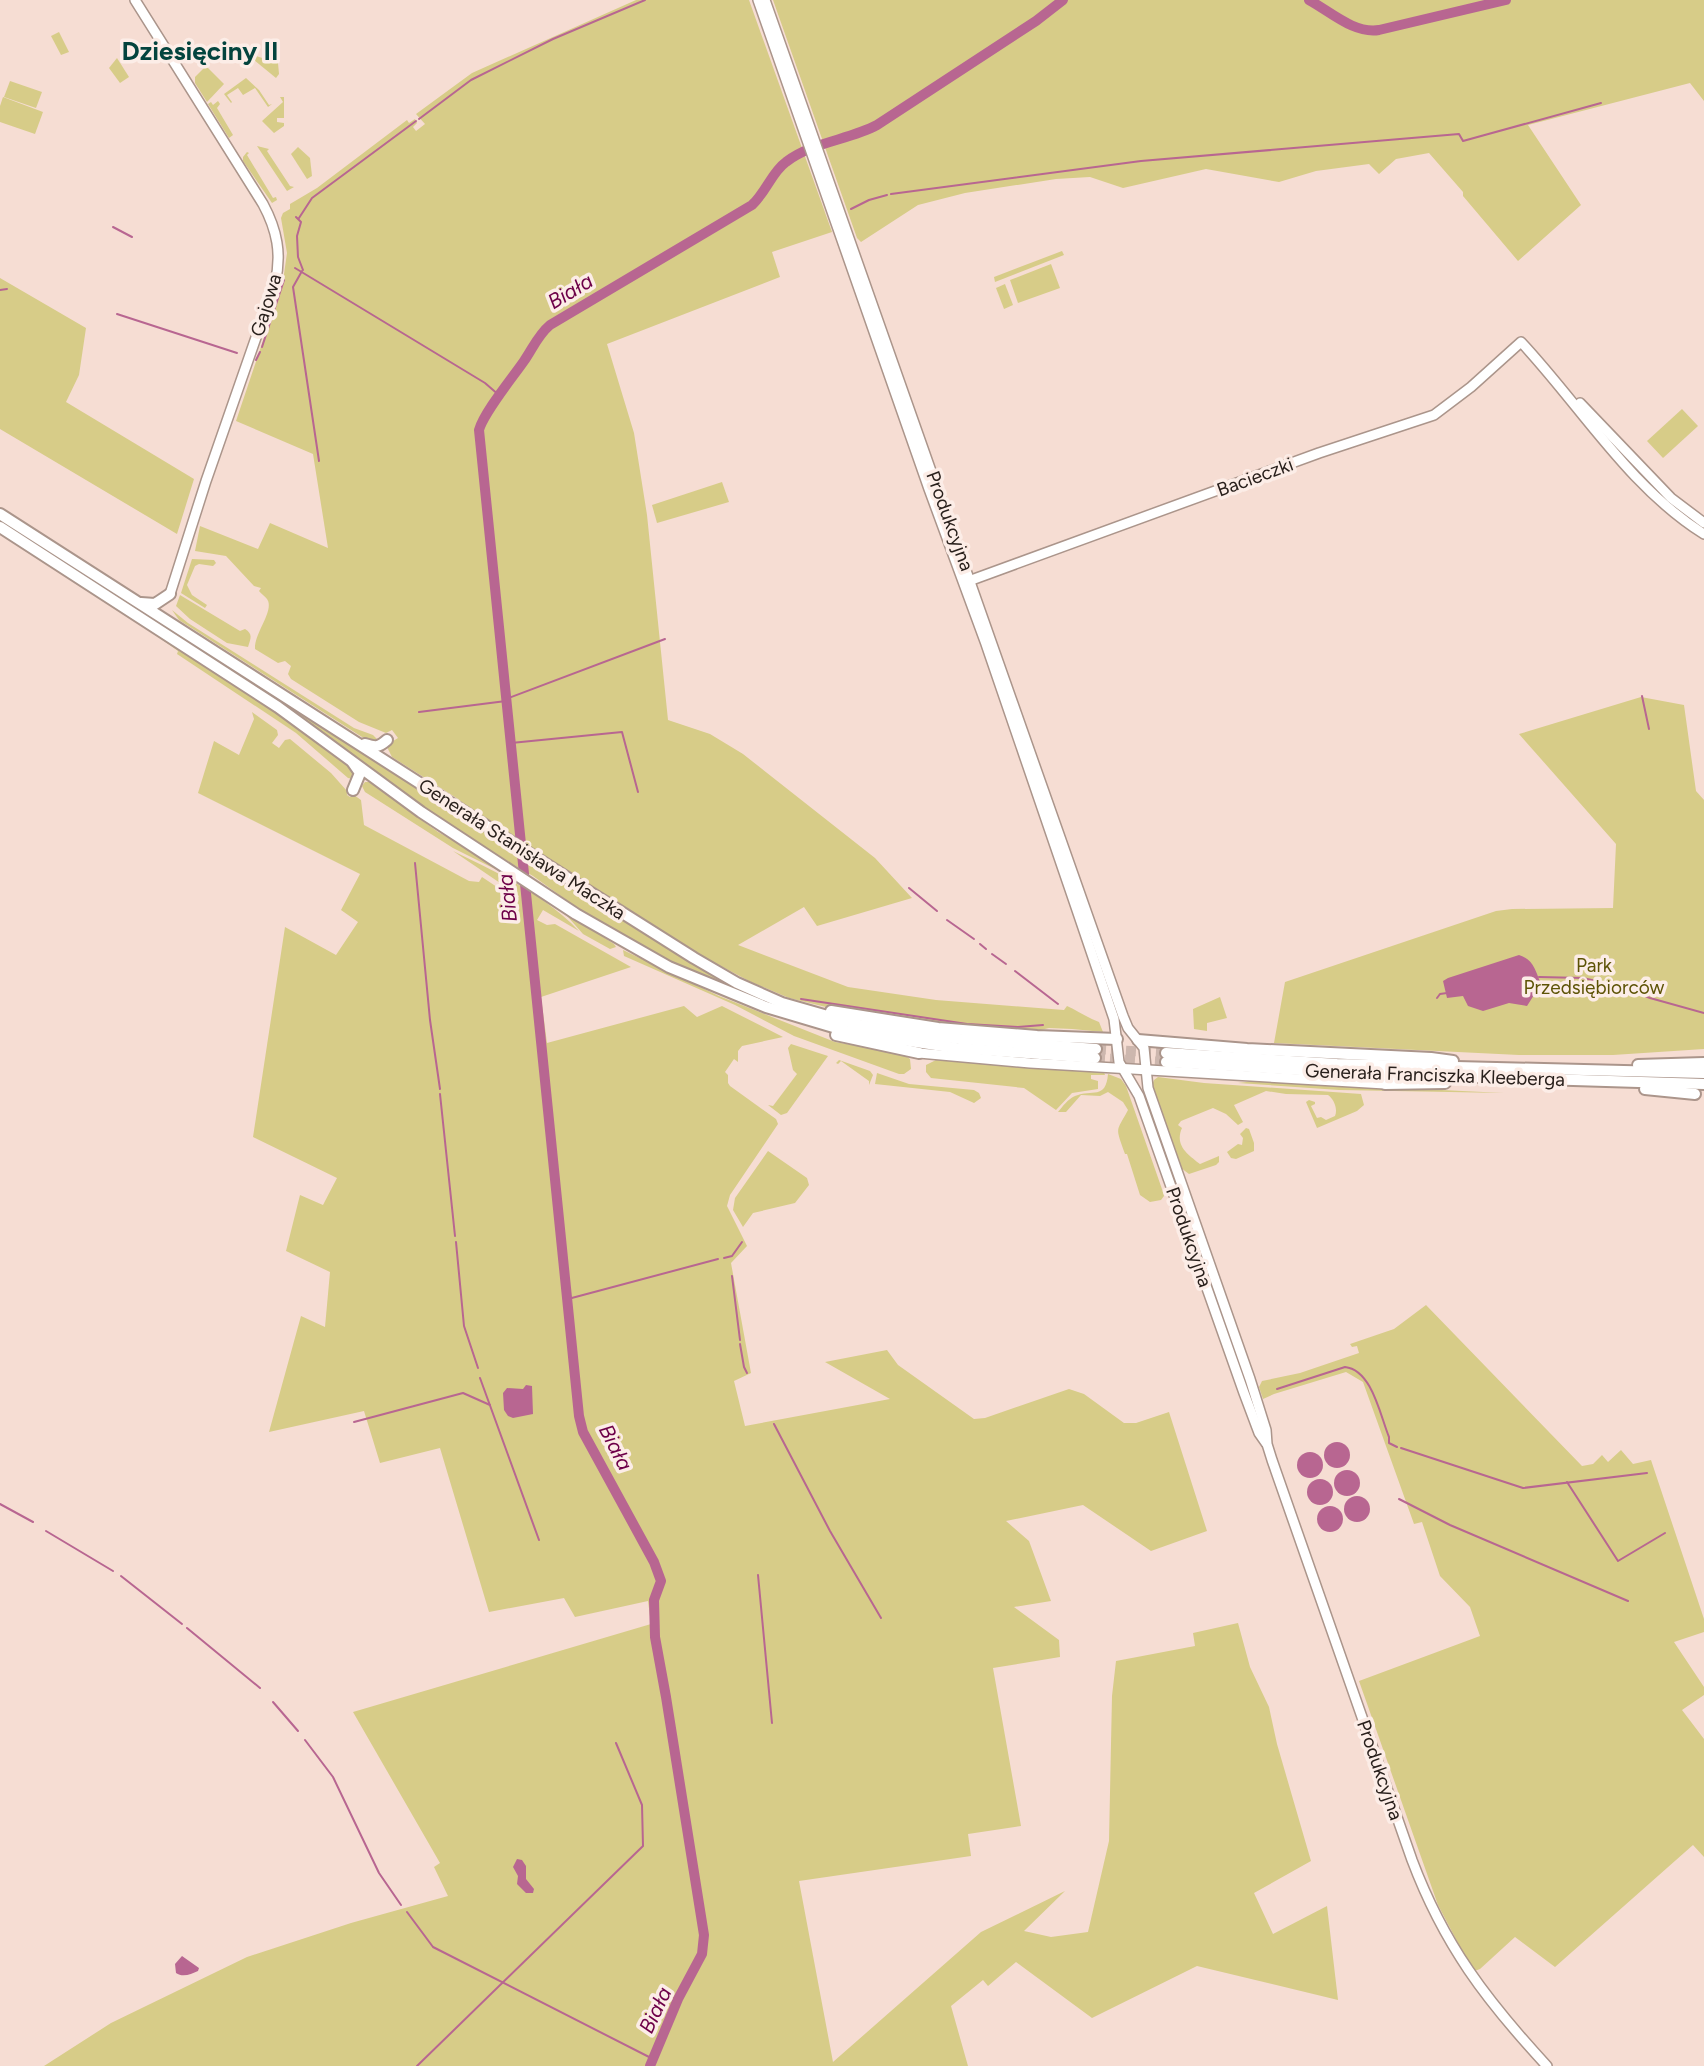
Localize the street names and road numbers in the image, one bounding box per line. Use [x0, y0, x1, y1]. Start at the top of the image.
street label: Gajowa [246, 271, 286, 339]
street label: Bacieczki [1214, 453, 1296, 501]
street label: Produkcyjna [921, 468, 979, 574]
street label: Generała Stanisława Maczka [414, 773, 630, 925]
street label: Generała Franciszka Kleeberga [1305, 1059, 1565, 1091]
street label: Produkcyjna [1161, 1184, 1217, 1290]
street label: Produkcyjna [1352, 1717, 1408, 1823]

